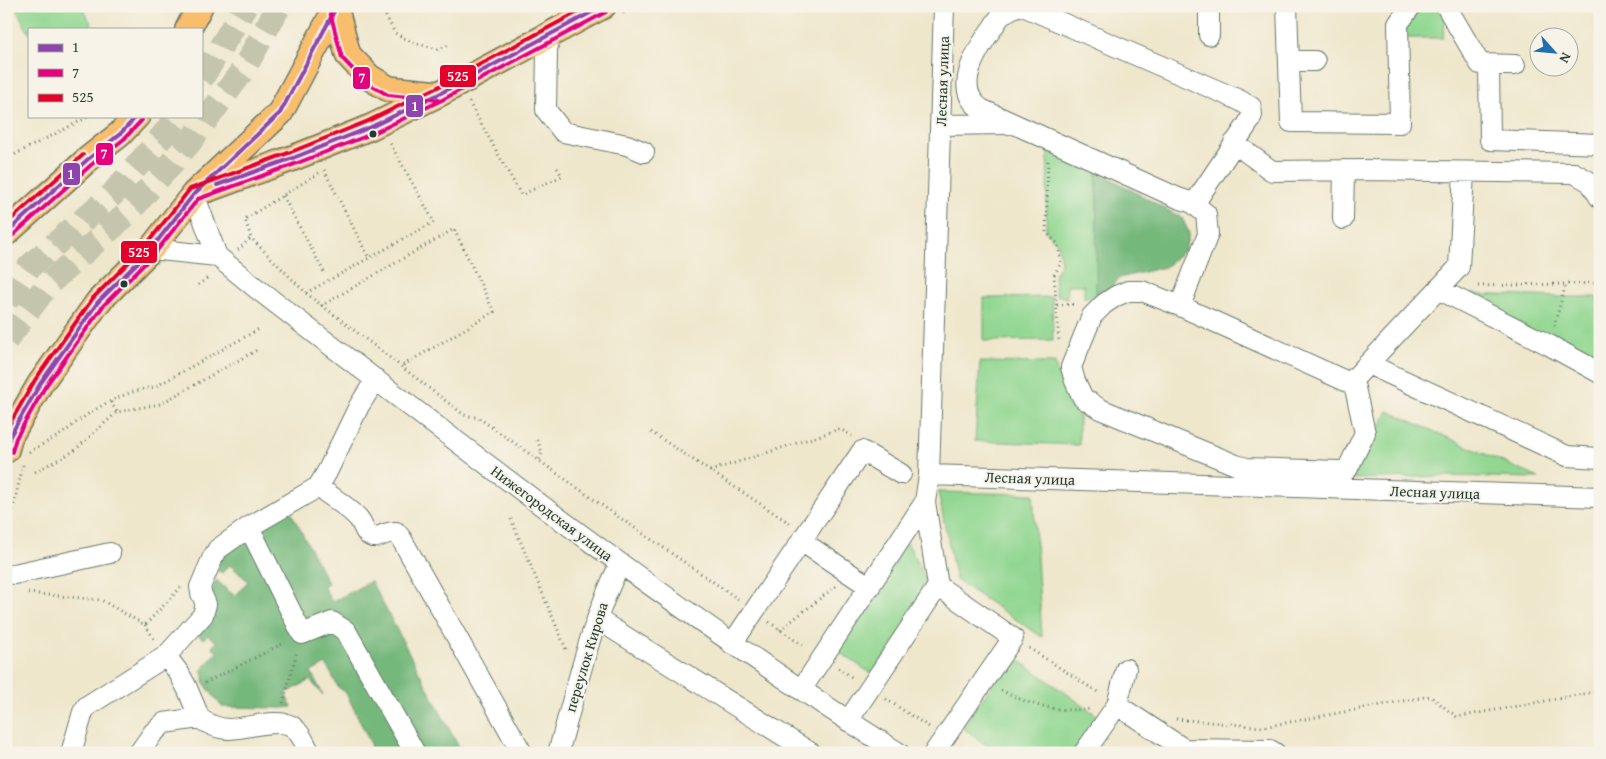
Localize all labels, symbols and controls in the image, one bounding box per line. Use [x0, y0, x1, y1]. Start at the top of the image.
legend [28, 28, 202, 118]
north arrow [1528, 28, 1578, 78]
street label: Лесная улица [930, 35, 954, 127]
text: 1 [72, 36, 79, 57]
text: N [1554, 49, 1577, 67]
text: 7 [72, 62, 79, 83]
line badge: 525 [439, 64, 477, 88]
line badge: 7 [352, 66, 371, 90]
text: 525 [447, 66, 469, 86]
text: 7 [358, 68, 366, 88]
text: 525 [72, 86, 94, 107]
line badge: 1 [405, 94, 424, 118]
text: 1 [411, 96, 419, 116]
unlabelled marker [368, 129, 378, 139]
line badge: 7 [95, 142, 114, 166]
text: 7 [100, 144, 108, 164]
line badge: 1 [62, 162, 81, 186]
text: 1 [67, 164, 75, 184]
line badge: 525 [120, 240, 158, 264]
text: 525 [128, 242, 150, 262]
unlabelled marker [119, 279, 129, 289]
street label: Нижегородская улица [487, 460, 618, 566]
street label: Лесная улица [984, 466, 1076, 490]
street label: Лесная улица [1389, 480, 1481, 504]
street label: переулок Кирова [559, 599, 613, 714]

